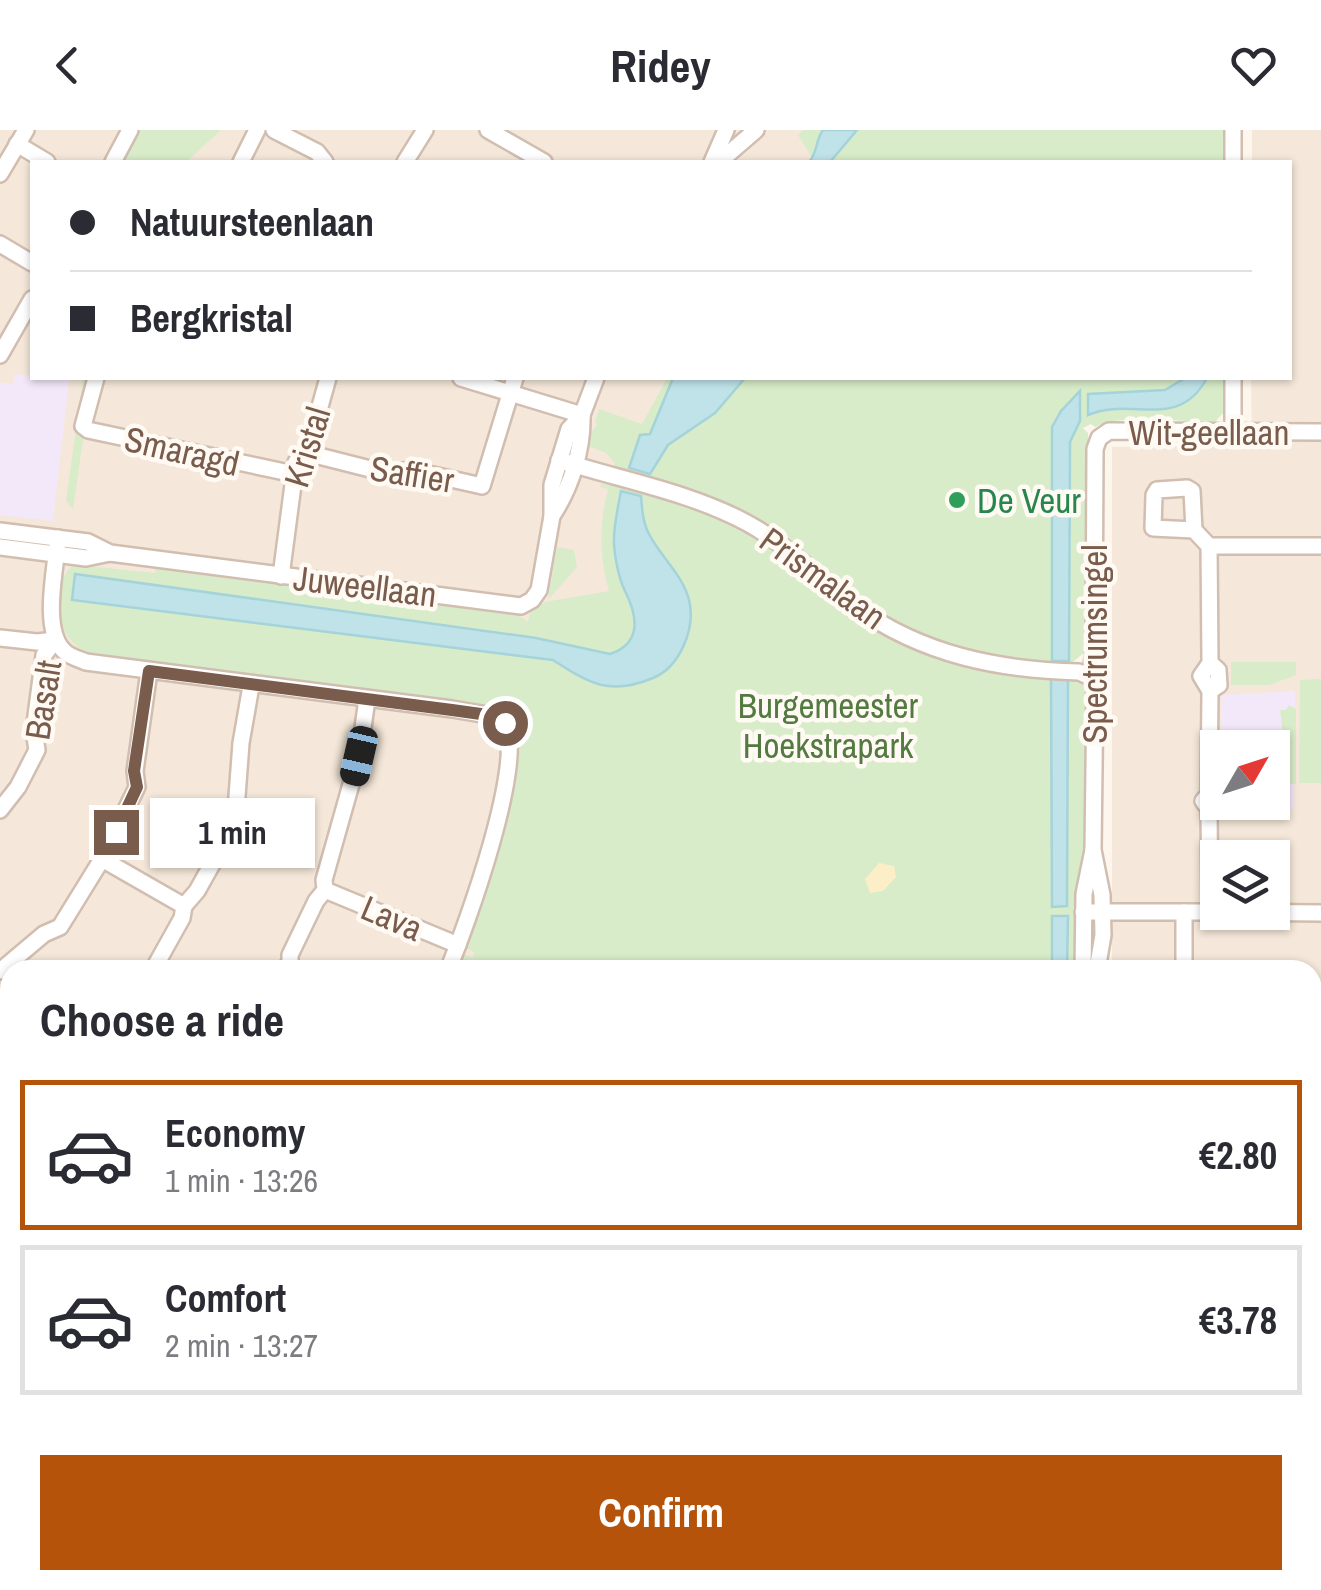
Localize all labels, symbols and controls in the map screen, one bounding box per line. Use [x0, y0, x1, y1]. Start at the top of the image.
text: Ridey [610, 35, 711, 96]
icon: back [40, 38, 95, 93]
icon: heart [1226, 38, 1281, 93]
text: Natuursteenlaan [130, 197, 374, 248]
text: Bergkristal [130, 293, 293, 344]
street label: Kristal [273, 401, 341, 493]
street label: Wit-geellaan [1128, 409, 1290, 456]
street label: Smaragd [120, 415, 244, 487]
street label: Saffier [367, 444, 458, 504]
place label: De Veur [977, 477, 1081, 524]
marker: De Veur [946, 489, 968, 511]
street label: Prismalaan [750, 516, 896, 640]
street label: Spectrumsingel [1071, 544, 1118, 744]
street label: Juweellaan [291, 554, 439, 618]
street label: Basalt [14, 657, 72, 743]
park label: Burgemeester Hoekstrapark [738, 682, 919, 769]
route start [483, 701, 528, 746]
car [338, 723, 380, 789]
north arrow [1200, 730, 1290, 820]
map controls [1200, 730, 1290, 930]
callout: 1 min [151, 797, 316, 867]
route end [94, 810, 139, 855]
text: 1 min [198, 811, 267, 854]
button: layers [1200, 840, 1290, 930]
street label: Lava [354, 884, 430, 952]
text: Choose a ride [40, 989, 284, 1050]
text: Economy [165, 1108, 305, 1159]
icon: car [45, 1110, 135, 1200]
text: €2.80 [1199, 1130, 1277, 1181]
text: 1 min · 13:26 [165, 1159, 318, 1202]
text: Comfort [165, 1273, 286, 1324]
icon: car [45, 1275, 135, 1365]
text: €3.78 [1199, 1295, 1277, 1346]
text: 2 min · 13:27 [165, 1324, 318, 1367]
button: Confirm [40, 1455, 1282, 1570]

